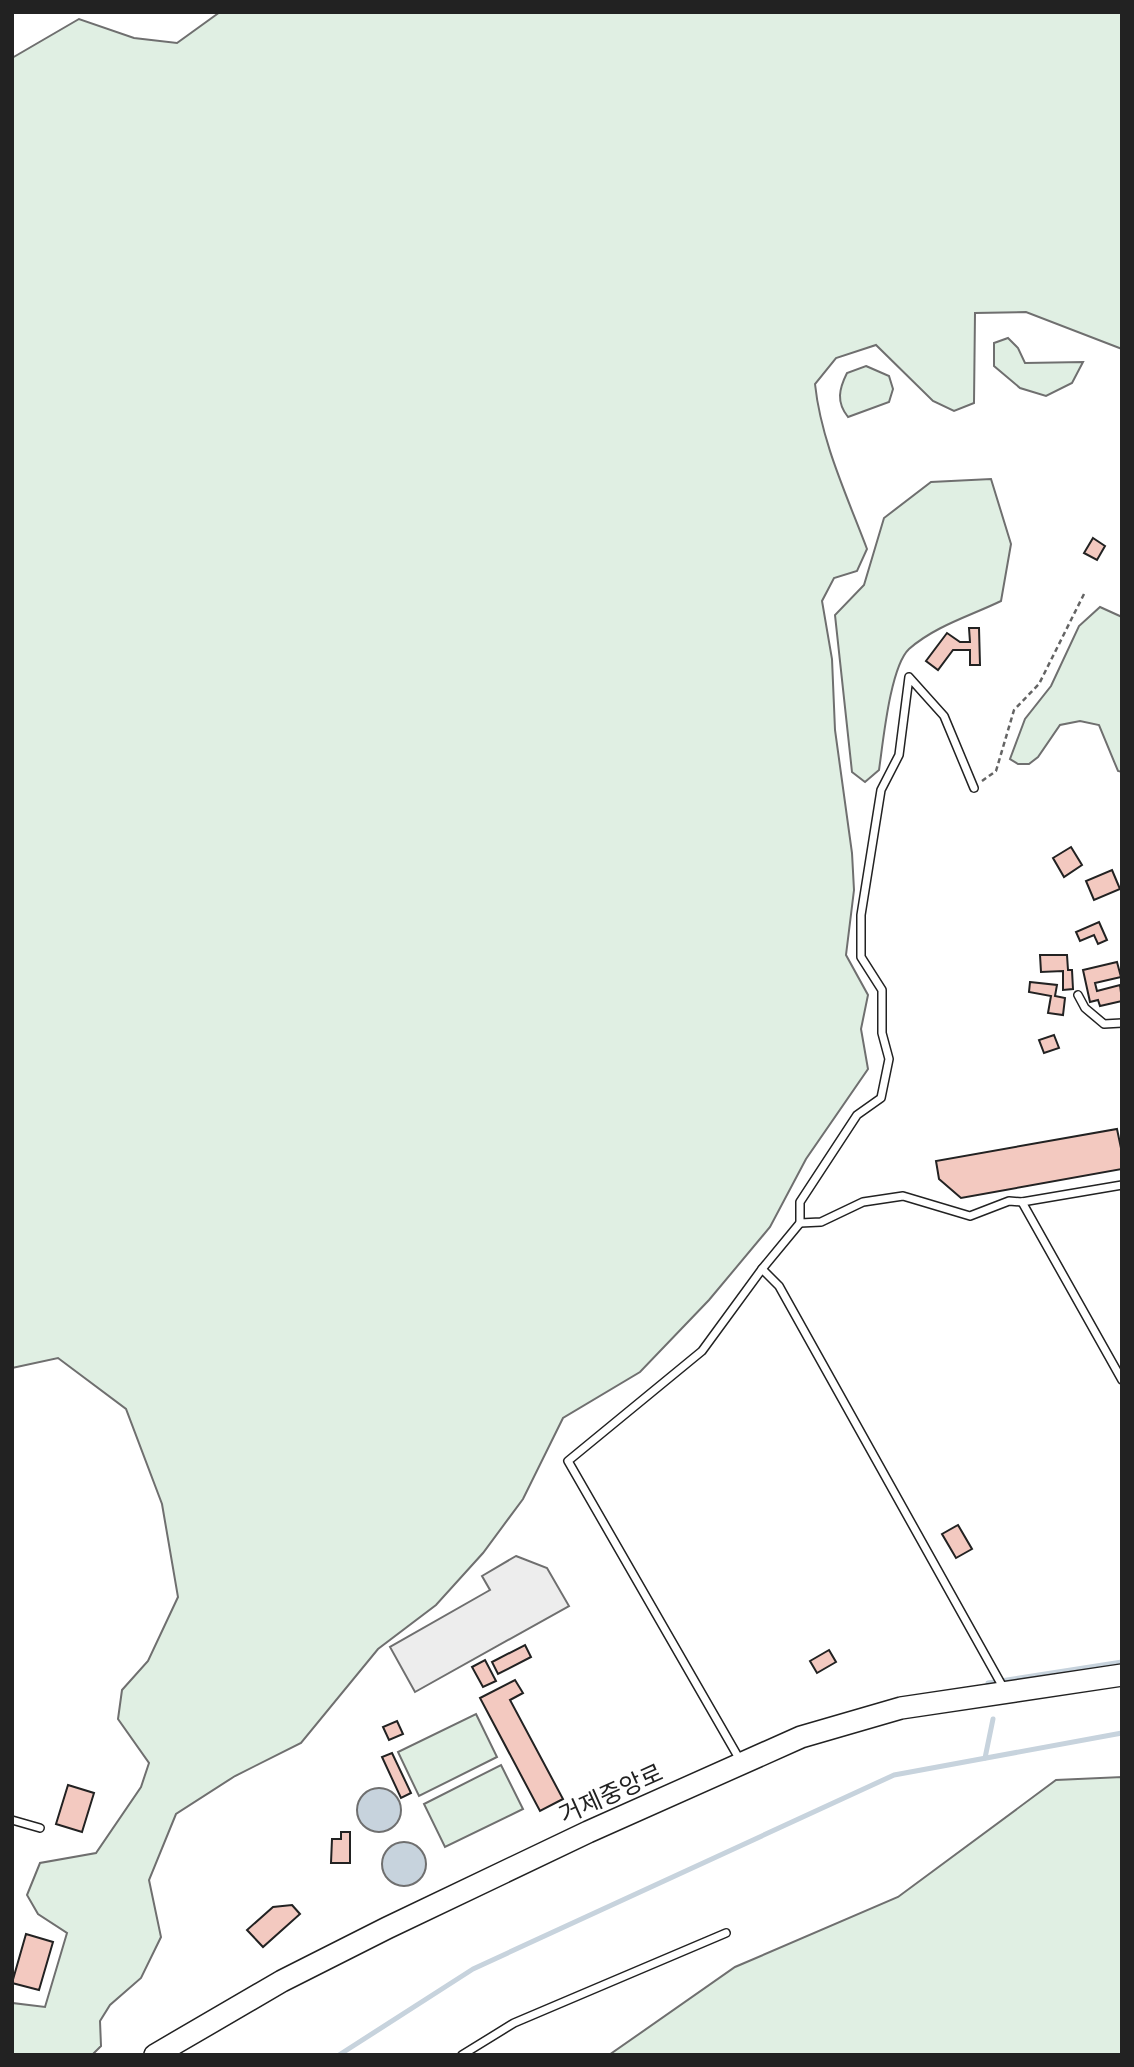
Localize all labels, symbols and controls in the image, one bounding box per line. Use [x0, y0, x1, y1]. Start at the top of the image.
street label: 거제중앙로 [555, 1759, 667, 1829]

